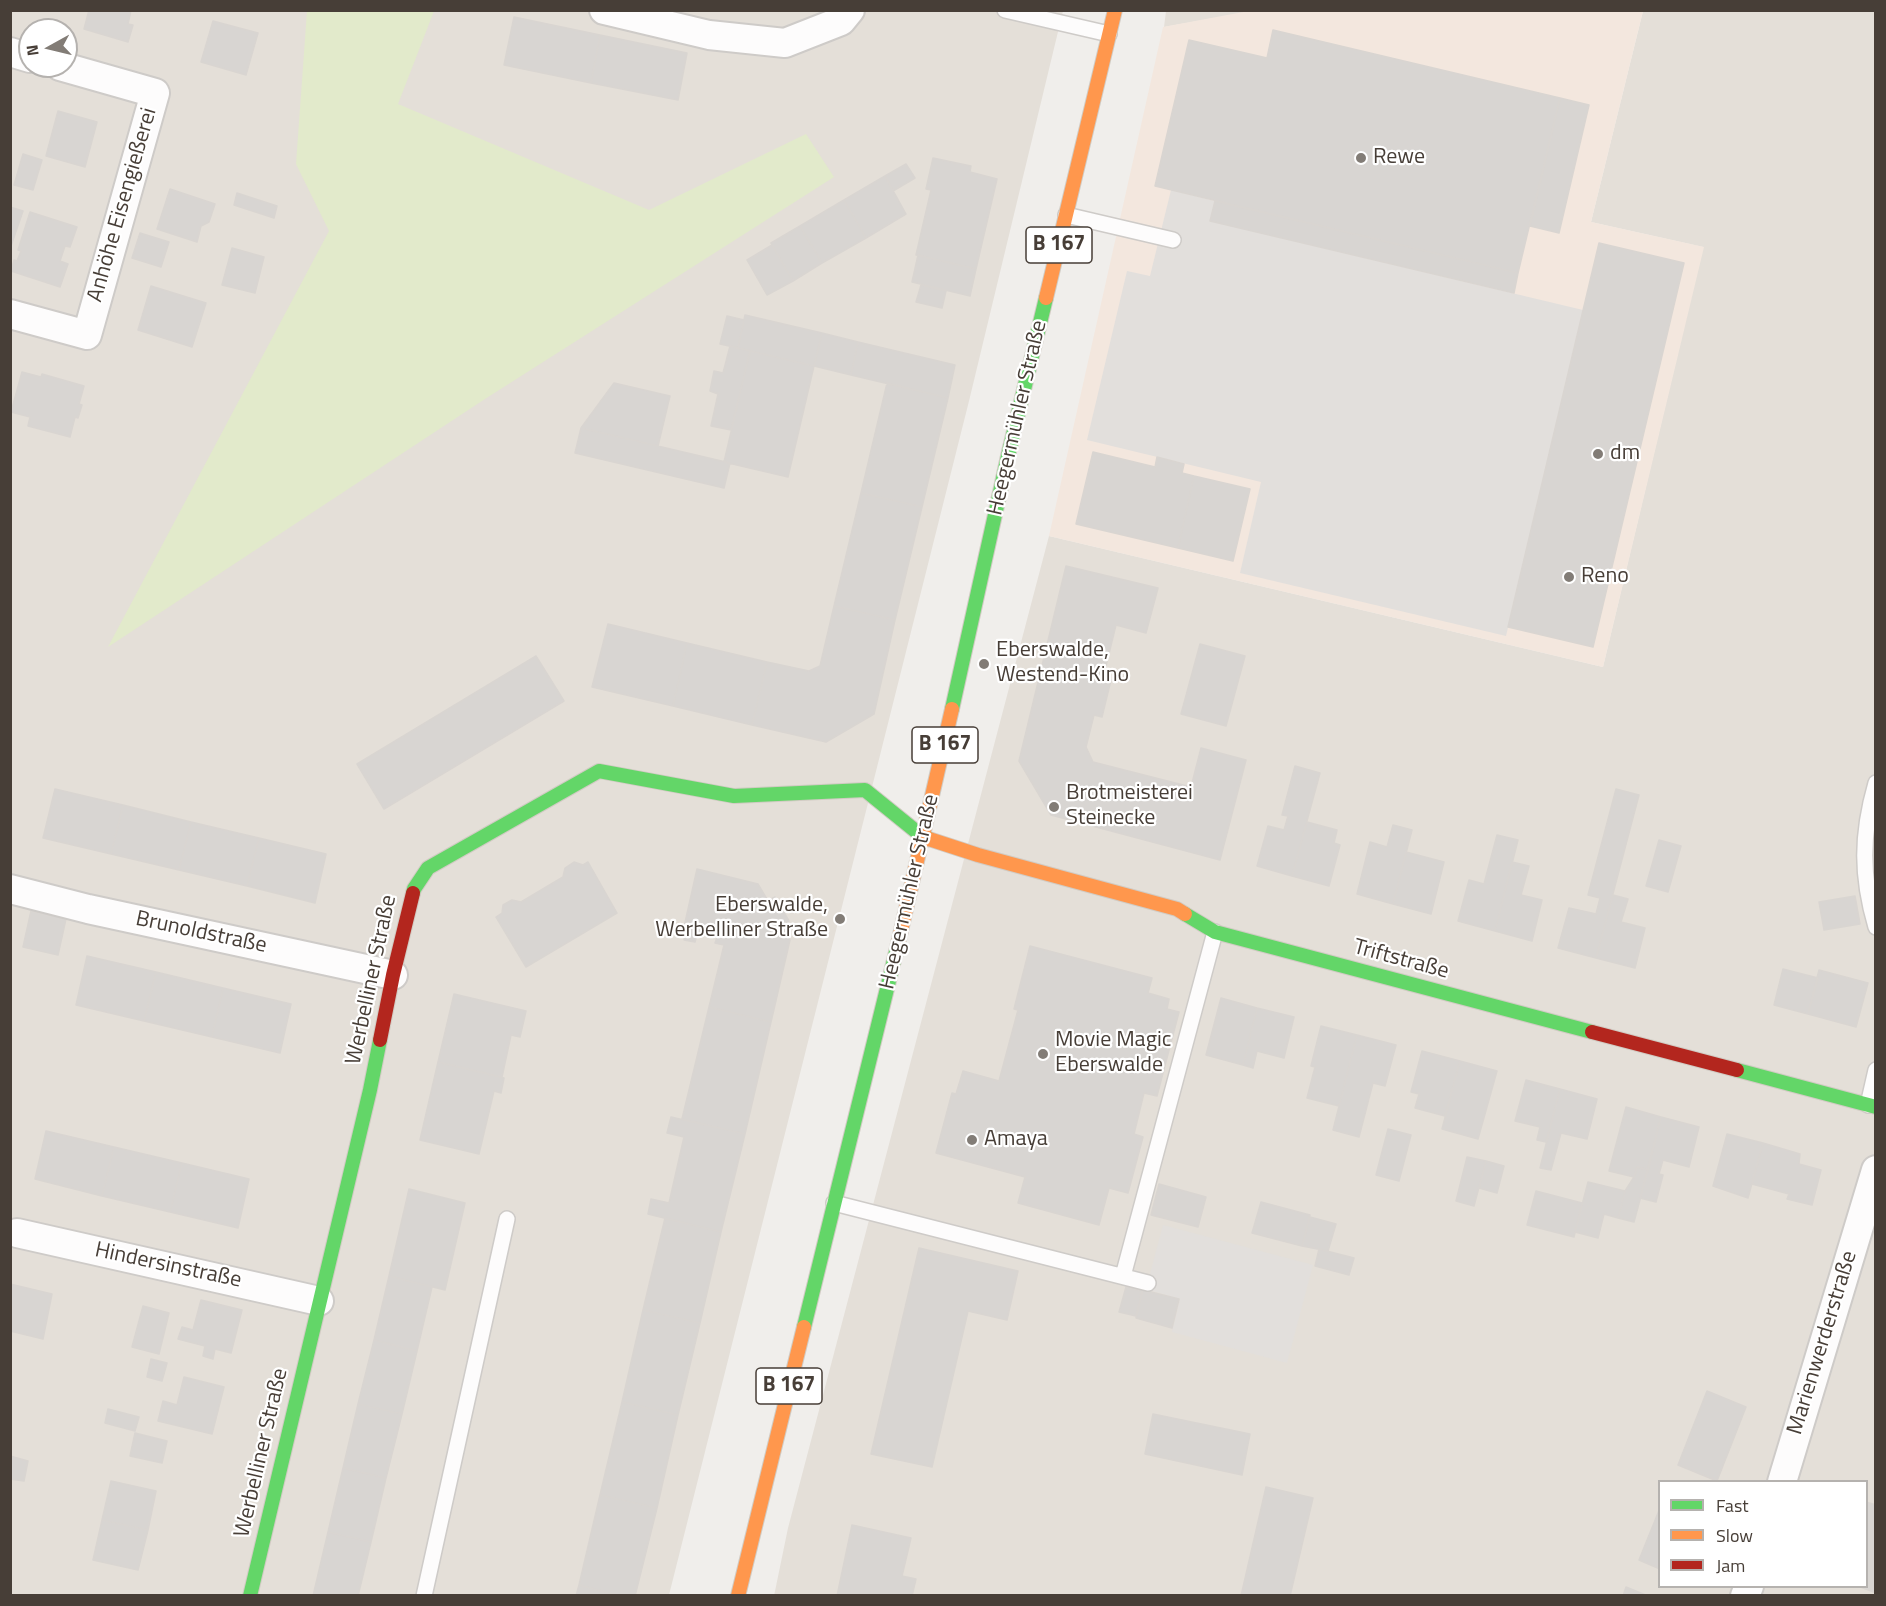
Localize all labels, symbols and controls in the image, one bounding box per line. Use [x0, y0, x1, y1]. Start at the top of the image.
north arrow [18, 18, 78, 78]
text: N [20, 43, 45, 57]
street label: Anhöhe Eisengießerei [83, 105, 163, 305]
place label: Rewe [1373, 145, 1425, 171]
marker: Rewe [1354, 151, 1368, 165]
road number: B 167 [1026, 227, 1092, 263]
street label: Heegermühler Straße [983, 318, 1053, 518]
place label: dm [1610, 441, 1640, 467]
marker: dm [1591, 447, 1605, 461]
place label: Reno [1581, 564, 1629, 590]
marker: Reno [1562, 570, 1576, 584]
place label: Eberswalde, Westend-Kino [996, 638, 1129, 690]
marker: Eberswalde, Westend-Kino [977, 657, 991, 671]
road number: B 167 [912, 727, 978, 763]
place label: Brotmeisterei Steinecke [1066, 781, 1193, 832]
street label: Heegermühler Straße [875, 792, 945, 992]
marker: Brotmeisterei Steinecke [1047, 800, 1061, 814]
street label: Werbelliner Straße [341, 893, 403, 1067]
place label: Eberswalde, Werbelliner Straße [655, 893, 828, 944]
street label: Brunoldstraße [133, 906, 269, 960]
marker: Eberswalde, Werbelliner Straße [833, 912, 847, 926]
street label: Triftstraße [1351, 935, 1451, 985]
place label: Movie Magic Eberswalde [1055, 1028, 1171, 1080]
marker: Movie Magic Eberswalde [1036, 1047, 1050, 1061]
place label: Amaya [984, 1127, 1048, 1153]
marker: Amaya [965, 1133, 979, 1147]
street label: Hindersinstraße [92, 1238, 244, 1294]
street label: Marienwerderstraße [1783, 1248, 1863, 1438]
street label: Werbelliner Straße [230, 1366, 294, 1540]
road number: B 167 [756, 1368, 822, 1404]
legend [1658, 1480, 1868, 1588]
text: Fast [1716, 1492, 1749, 1519]
text: Slow [1716, 1522, 1753, 1549]
text: Jam [1716, 1552, 1745, 1579]

